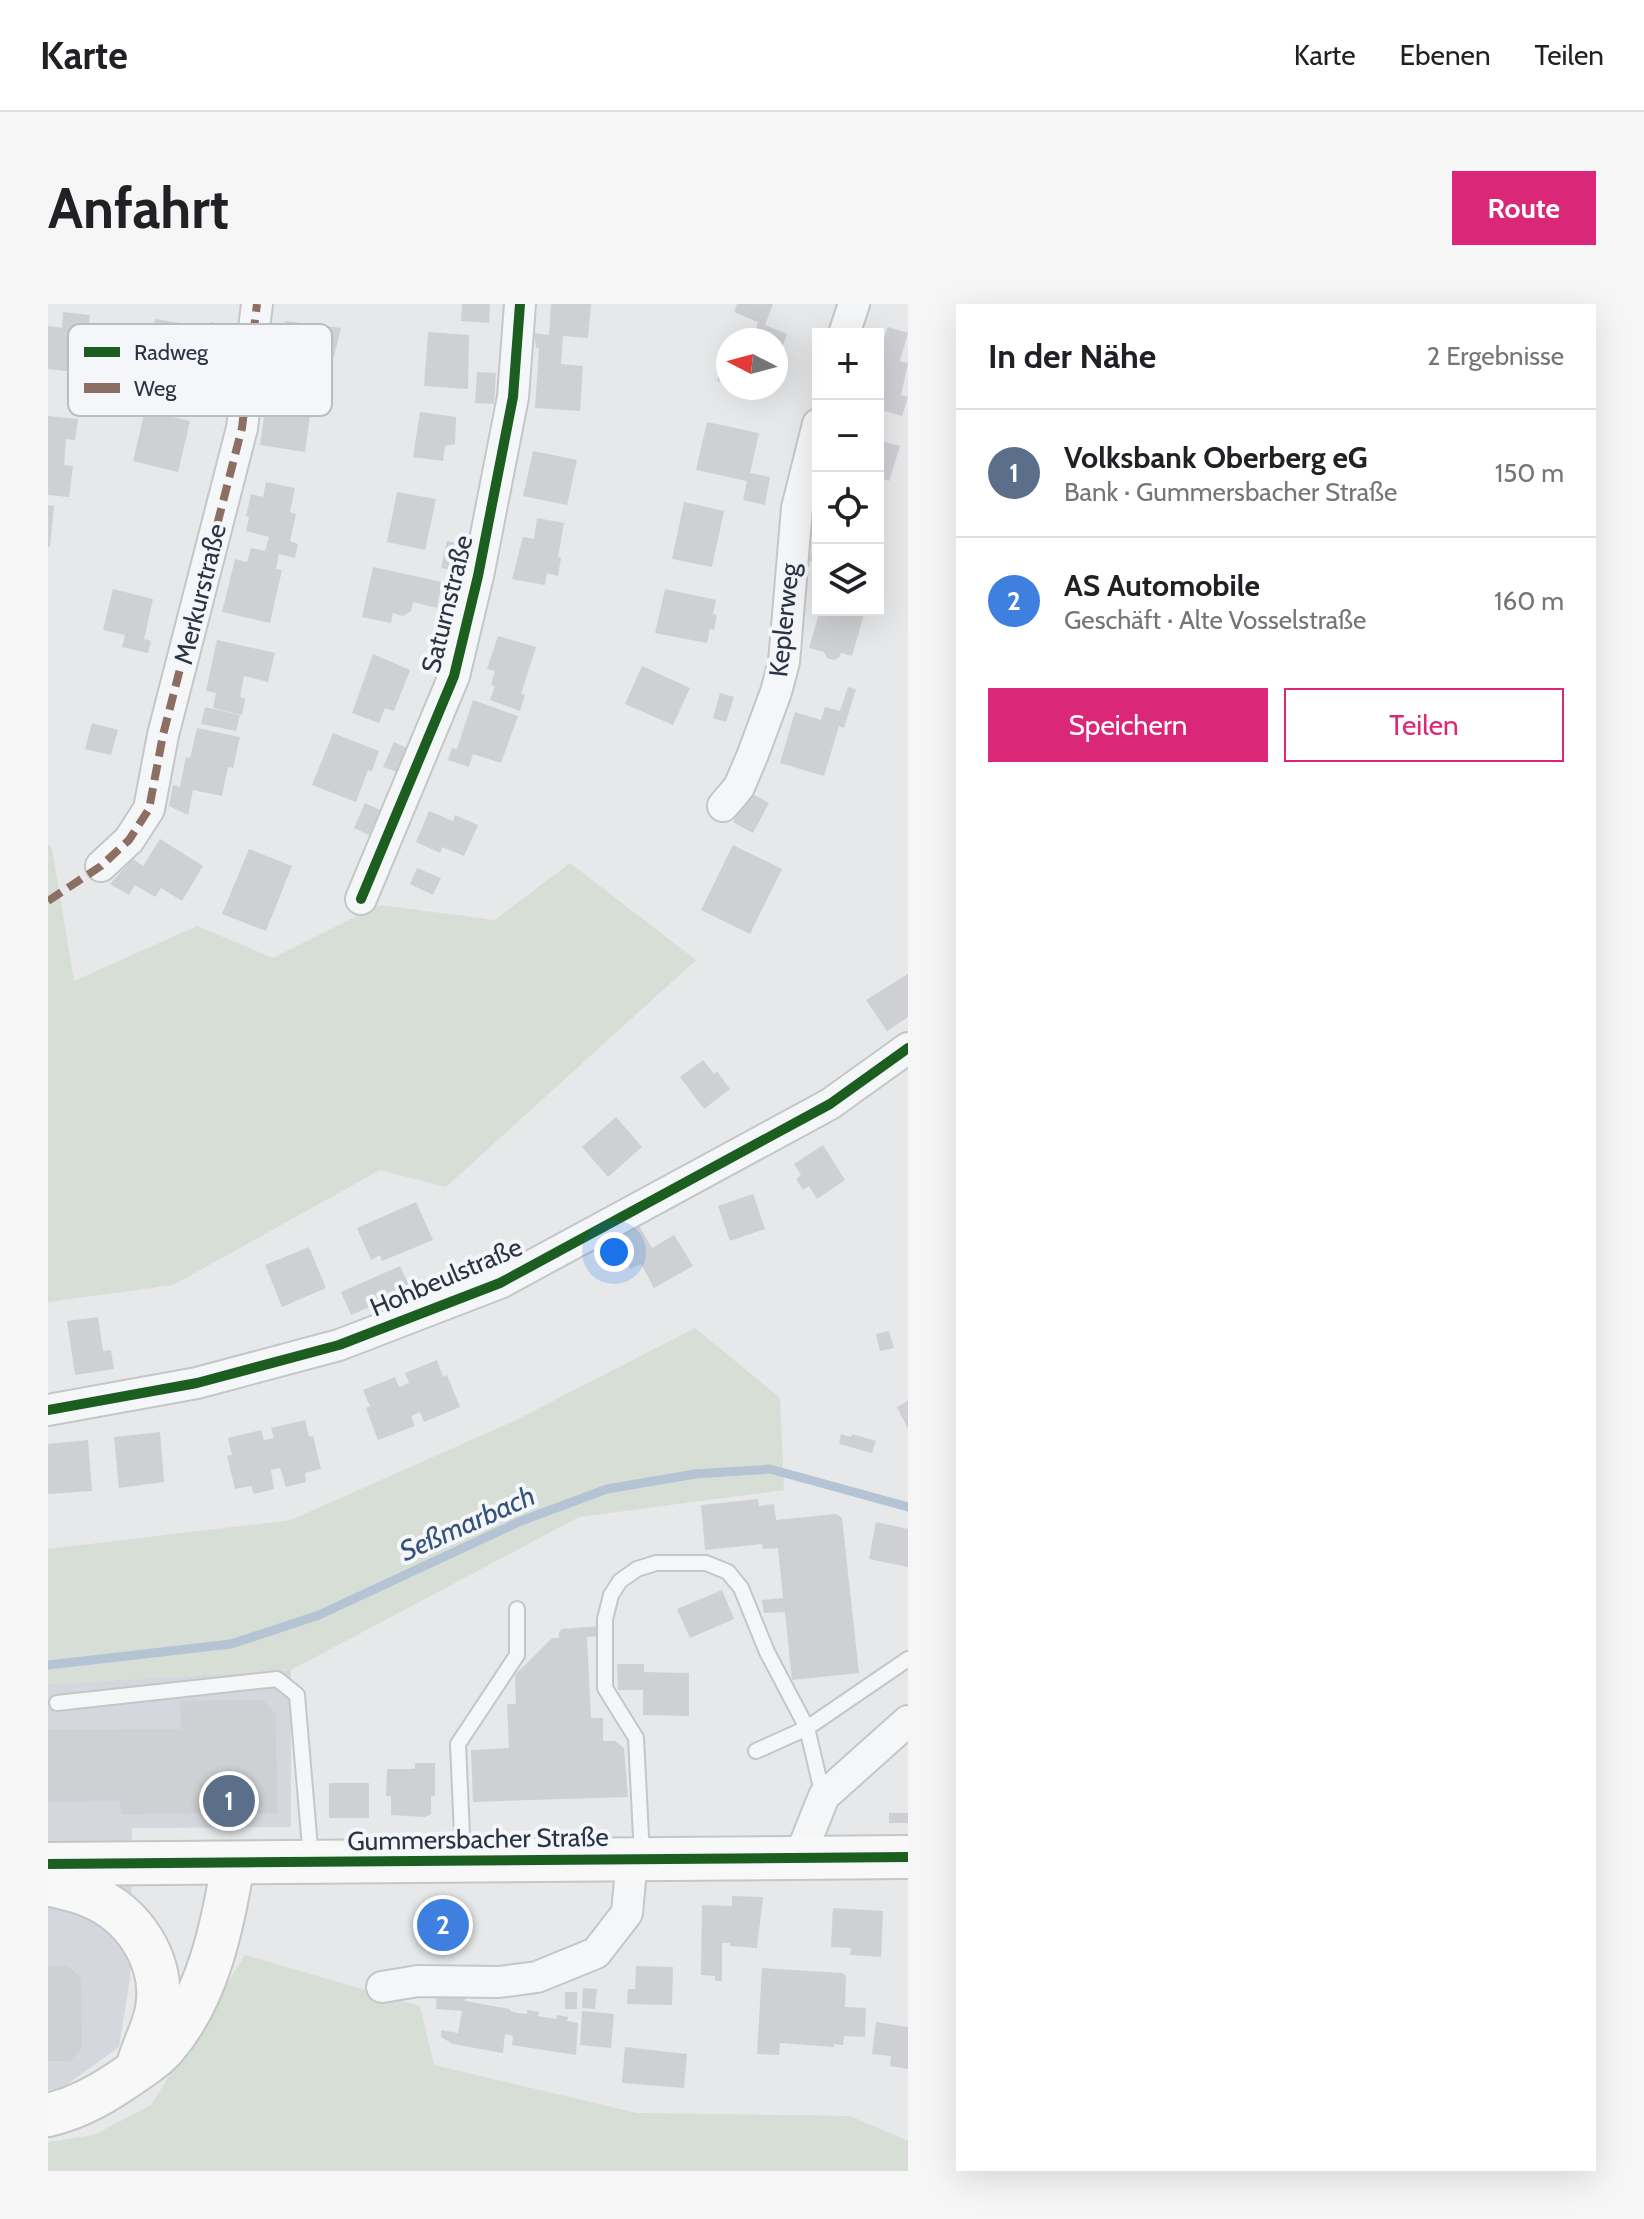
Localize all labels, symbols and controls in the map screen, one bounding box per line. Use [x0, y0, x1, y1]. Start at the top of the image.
text: Karte [40, 32, 128, 79]
text: Karte [1294, 38, 1356, 72]
text: Ebenen [1400, 38, 1491, 72]
text: Teilen [1535, 38, 1604, 72]
button: Route [1452, 171, 1596, 245]
text: Anfahrt [48, 174, 229, 242]
legend [68, 324, 332, 416]
north arrow [716, 328, 788, 400]
map controls [812, 328, 884, 616]
button: + [812, 328, 884, 400]
text: In der Nähe [988, 335, 1156, 377]
text: Radweg [134, 339, 209, 366]
text: 2 Ergebnisse [1427, 340, 1564, 372]
text: Weg [134, 375, 177, 402]
button: − [812, 400, 884, 472]
text: Volksbank Oberberg eG [1064, 439, 1368, 476]
text: 1 [1009, 457, 1019, 489]
text: 150 m [1495, 457, 1564, 489]
button: locate [812, 472, 884, 544]
text: Bank · Gummersbacher Straße [1064, 476, 1397, 508]
street label: Merkurstraße [167, 520, 233, 668]
street label: Saturnstraße [414, 532, 480, 676]
button: layers [812, 544, 884, 616]
street label: Keplerweg [762, 561, 806, 678]
text: AS Automobile [1064, 567, 1260, 604]
text: 2 [1007, 585, 1021, 617]
text: 160 m [1494, 585, 1564, 617]
text: Geschäft · Alte Vosselstraße [1064, 604, 1366, 636]
button: Speichern [988, 688, 1268, 762]
button: Teilen [1284, 688, 1564, 762]
street label: Hohbeulstraße [365, 1231, 527, 1323]
your location [594, 1232, 634, 1272]
water label: Seßmarbach [394, 1478, 540, 1568]
pin: 1 [203, 1771, 255, 1831]
street label: Gummersbacher Straße [347, 1821, 609, 1857]
pin: 2 [417, 1895, 469, 1955]

